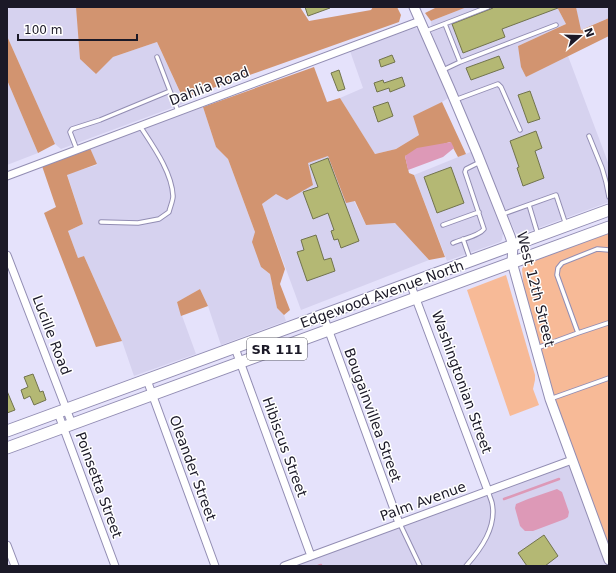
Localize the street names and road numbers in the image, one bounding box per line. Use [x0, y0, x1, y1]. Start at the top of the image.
street label: Dahlia Road [167, 63, 251, 109]
street label: West 12th Street [514, 230, 558, 349]
street label: Edgewood Avenue North [298, 257, 466, 331]
street label: Lucille Road [29, 293, 75, 377]
street label: Washingtonian Street [429, 309, 495, 456]
road number: SR 111 [247, 338, 307, 360]
street label: Bougainvillea Street [341, 346, 405, 485]
street label: Hibiscus Street [259, 395, 311, 500]
street label: Oleander Street [166, 413, 220, 523]
street label: Poinsetta Street [72, 430, 126, 541]
street label: Palm Avenue [378, 478, 468, 524]

